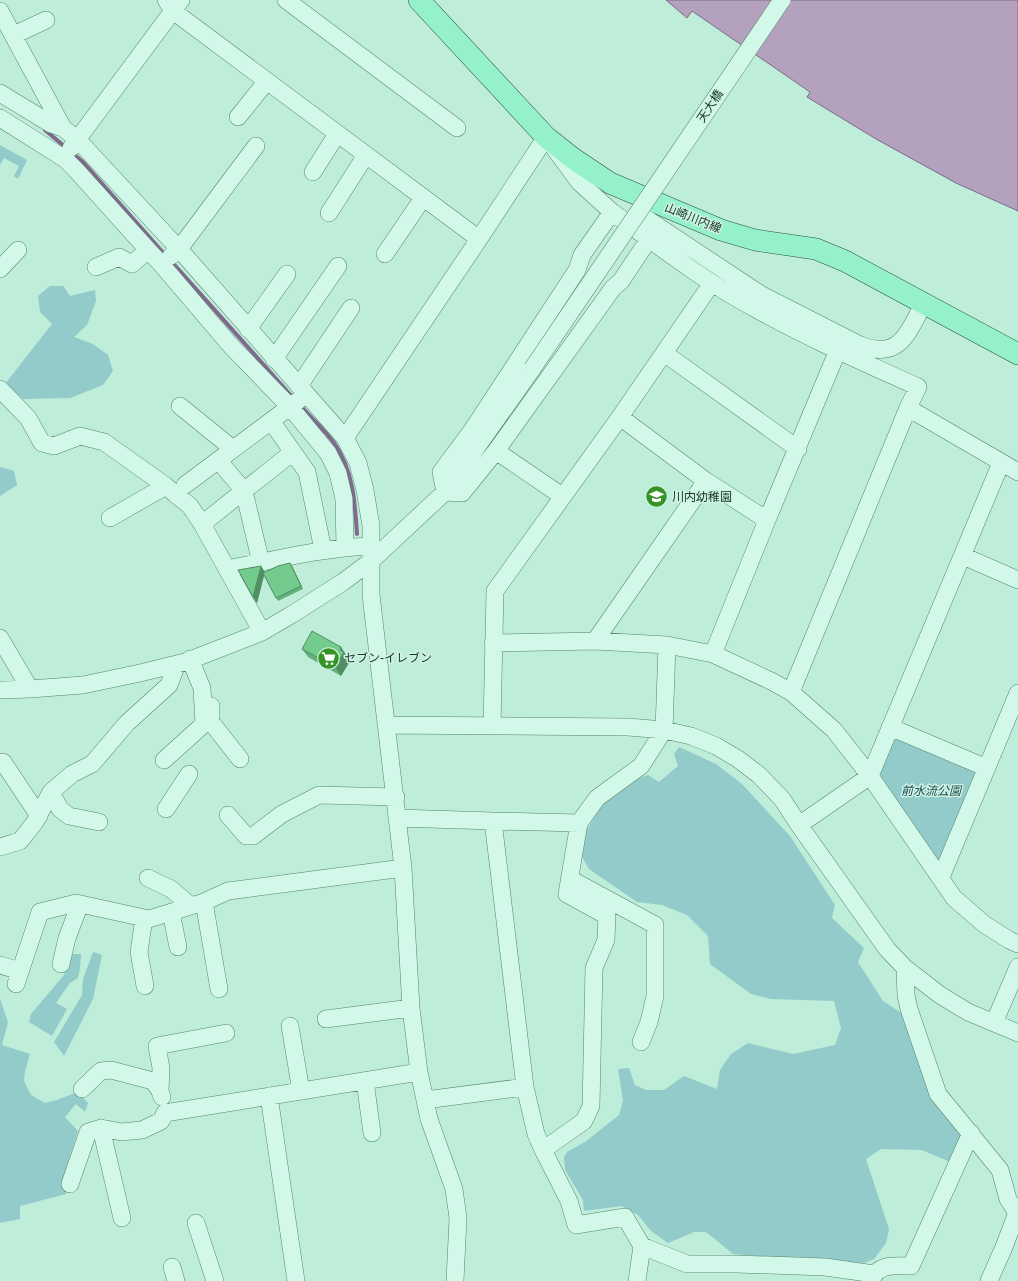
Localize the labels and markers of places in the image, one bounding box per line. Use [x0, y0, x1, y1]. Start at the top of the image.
school or university icon: 川内幼稚園 [643, 484, 669, 510]
place label: 川内幼稚園 [672, 490, 732, 504]
supermarket icon: セブン-イレブン [315, 645, 341, 671]
place label: セブン-イレブン [344, 651, 432, 665]

